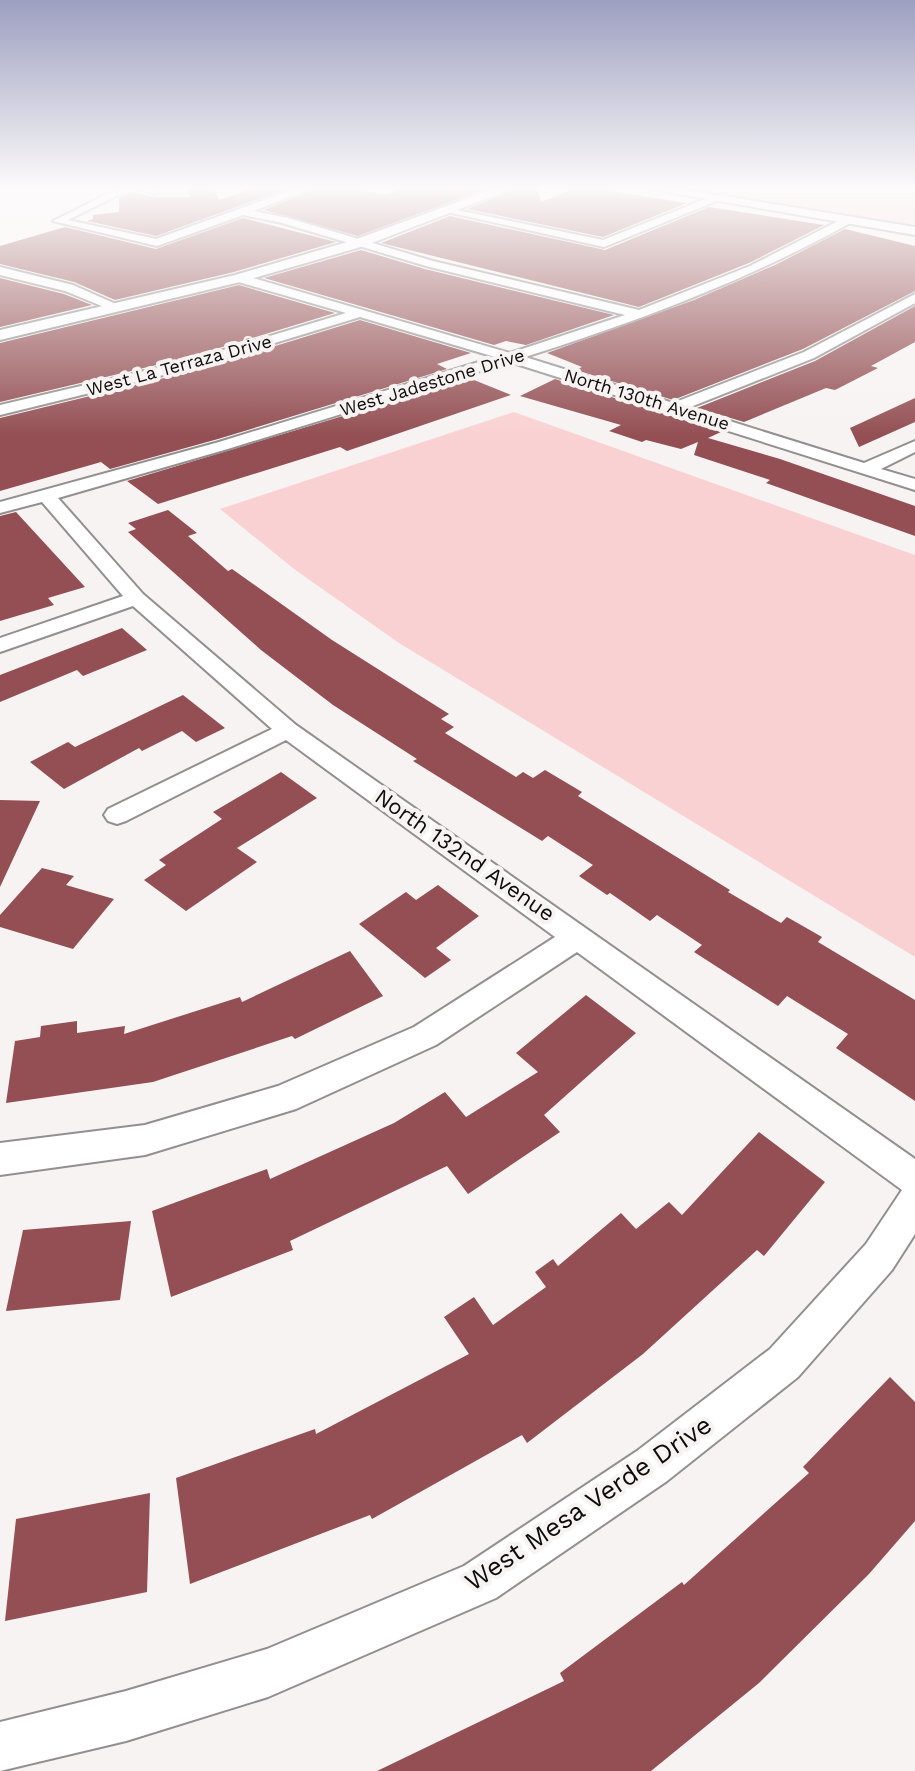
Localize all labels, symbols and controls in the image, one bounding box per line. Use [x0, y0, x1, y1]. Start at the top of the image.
street label: West La Terraza Drive [84, 330, 274, 400]
street label: West Jadestone Drive [337, 344, 527, 420]
street label: North 130th Avenue [562, 364, 732, 434]
street label: North 132nd Avenue [370, 784, 560, 926]
street label: West Mesa Verde Drive [459, 1409, 717, 1597]

